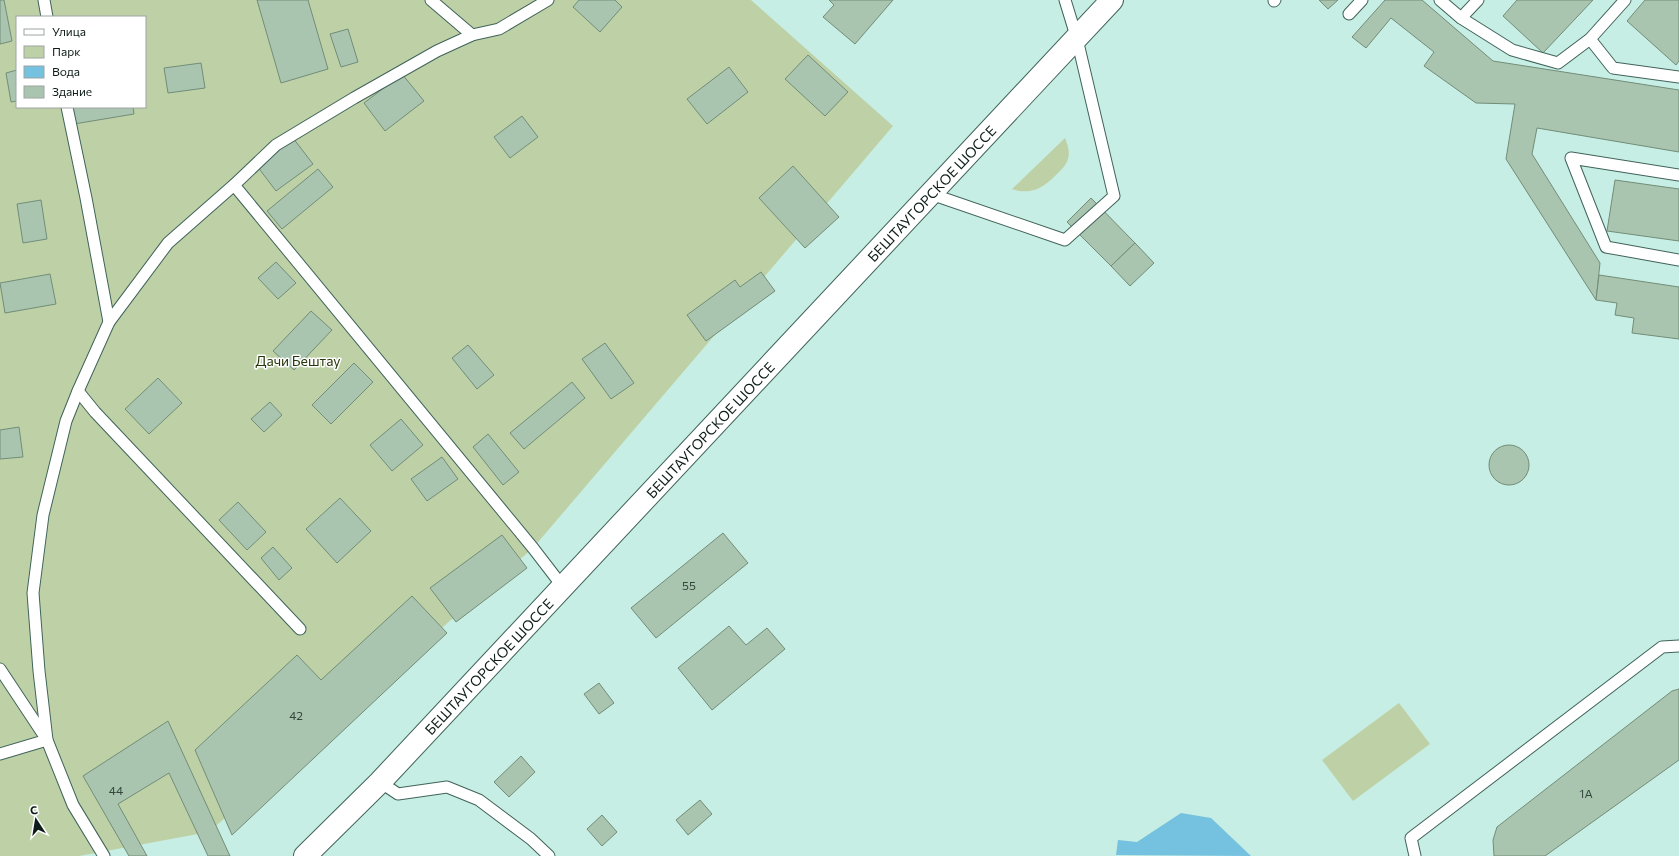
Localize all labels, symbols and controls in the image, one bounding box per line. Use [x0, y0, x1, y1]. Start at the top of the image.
legend [16, 16, 146, 108]
text: Улица [52, 24, 86, 38]
text: Парк [52, 44, 81, 58]
text: Вода [52, 64, 80, 78]
text: Здание [52, 84, 92, 98]
street label: БЕШТАУГОРСКОЕ ШОССЕ [864, 122, 999, 265]
park label: Дачи Бештау [255, 352, 341, 369]
street label: БЕШТАУГОРСКОЕ ШОССЕ [642, 358, 778, 501]
house number: 55 [682, 578, 696, 592]
street label: БЕШТАУГОРСКОЕ ШОССЕ [421, 595, 556, 738]
house number: 42 [289, 708, 303, 722]
house number: 44 [109, 783, 123, 797]
house number: 1А [1579, 786, 1593, 800]
north arrow [16, 800, 56, 840]
text: С [29, 802, 39, 817]

